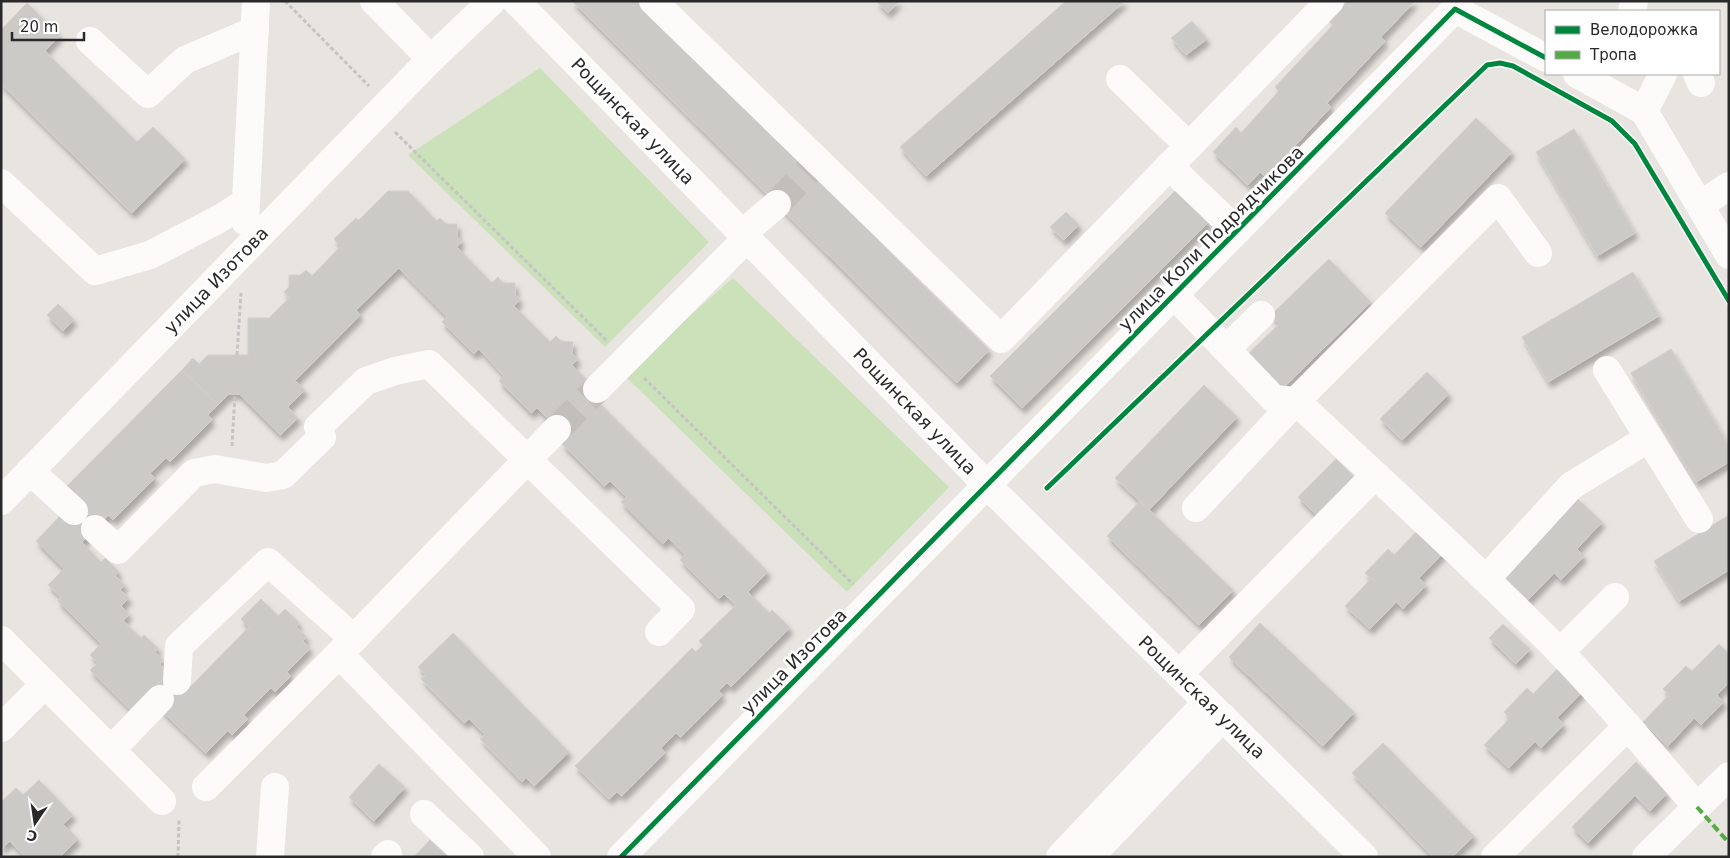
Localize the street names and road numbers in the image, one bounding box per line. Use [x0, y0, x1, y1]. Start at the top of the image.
street label: Рощинская улица [567, 53, 699, 189]
street label: улица Коли Подрядчикова [1114, 141, 1308, 335]
street label: улица Изотова [160, 222, 272, 338]
street label: Рощинская улица [849, 343, 981, 479]
street label: улица Изотова [737, 604, 851, 718]
street label: Рощинская улица [1134, 631, 1270, 763]

